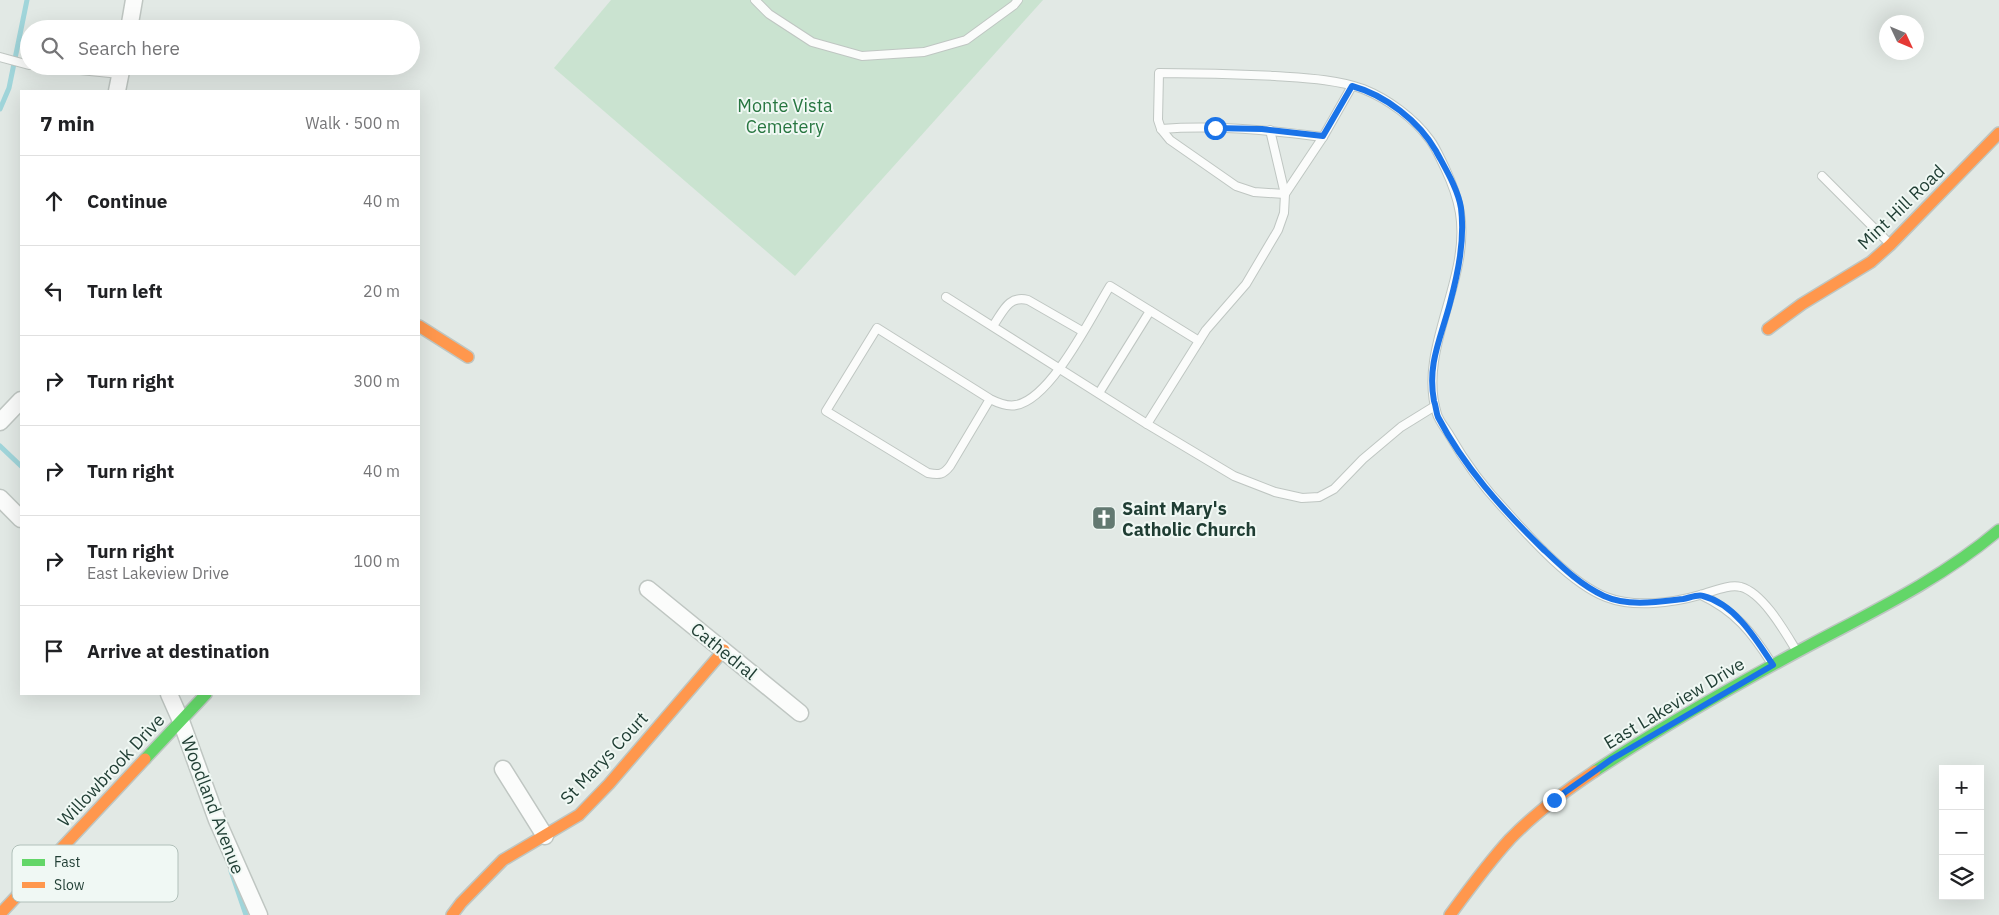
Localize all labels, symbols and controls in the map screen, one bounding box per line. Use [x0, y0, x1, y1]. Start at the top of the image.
north arrow [1879, 15, 1924, 60]
search box [20, 20, 420, 75]
icon: search [38, 34, 66, 62]
text: Search here [78, 36, 180, 60]
park label: Monte Vista Cemetery [737, 94, 833, 138]
text: 7 min [40, 109, 95, 137]
text: Walk · 500 m [305, 113, 400, 133]
route start [1204, 117, 1227, 140]
street label: Mint Hill Road [1853, 160, 1949, 254]
icon: ahead [40, 187, 68, 215]
text: Continue [87, 189, 167, 213]
text: 40 m [363, 191, 400, 211]
icon: left [40, 277, 68, 305]
text: Turn left [87, 279, 163, 303]
text: 20 m [363, 281, 400, 301]
icon: right [40, 367, 68, 395]
text: Turn right [87, 369, 174, 393]
text: 300 m [353, 371, 400, 391]
icon: right [40, 457, 68, 485]
text: Turn right [87, 459, 174, 483]
text: 40 m [363, 461, 400, 481]
place label: Saint Mary's Catholic Church [1122, 497, 1256, 541]
church icon: Saint Mary's Catholic Church [1091, 505, 1117, 531]
text: Turn right [87, 539, 174, 563]
icon: right [40, 547, 68, 575]
text: 100 m [353, 551, 400, 571]
text: East Lakeview Drive [87, 563, 229, 583]
street label: Cathedral [686, 617, 762, 685]
icon: arrive [40, 637, 68, 665]
text: Arrive at destination [87, 639, 270, 663]
street label: East Lakeview Drive [1600, 652, 1749, 754]
street label: St Marys Court [555, 707, 653, 809]
street label: Willowbrook Drive [53, 708, 170, 831]
street label: Woodland Avenue [176, 733, 250, 877]
map controls [1939, 765, 1984, 900]
button: + [1939, 765, 1984, 810]
route end [1543, 789, 1566, 812]
button: − [1939, 810, 1984, 855]
legend [12, 845, 178, 902]
text: Fast [54, 853, 80, 871]
button: layers [1939, 855, 1984, 900]
text: Slow [54, 876, 85, 894]

